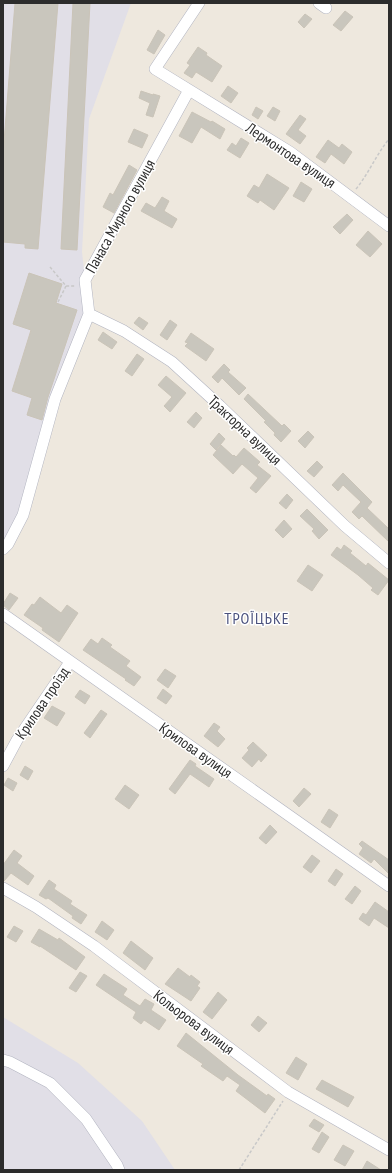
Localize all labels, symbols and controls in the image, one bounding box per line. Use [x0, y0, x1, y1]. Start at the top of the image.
street label: Лермонтова вулиця [242, 117, 340, 192]
street label: Панаса Мирного вулиця [81, 156, 159, 276]
street label: Тракторна вулиця [204, 391, 286, 469]
district label: ТРОЇЦЬКЕ [224, 608, 290, 628]
street label: Крилова проїзд [11, 663, 73, 743]
street label: Крилова вулиця [156, 718, 236, 782]
street label: Кольорова вулиця [150, 985, 238, 1059]

